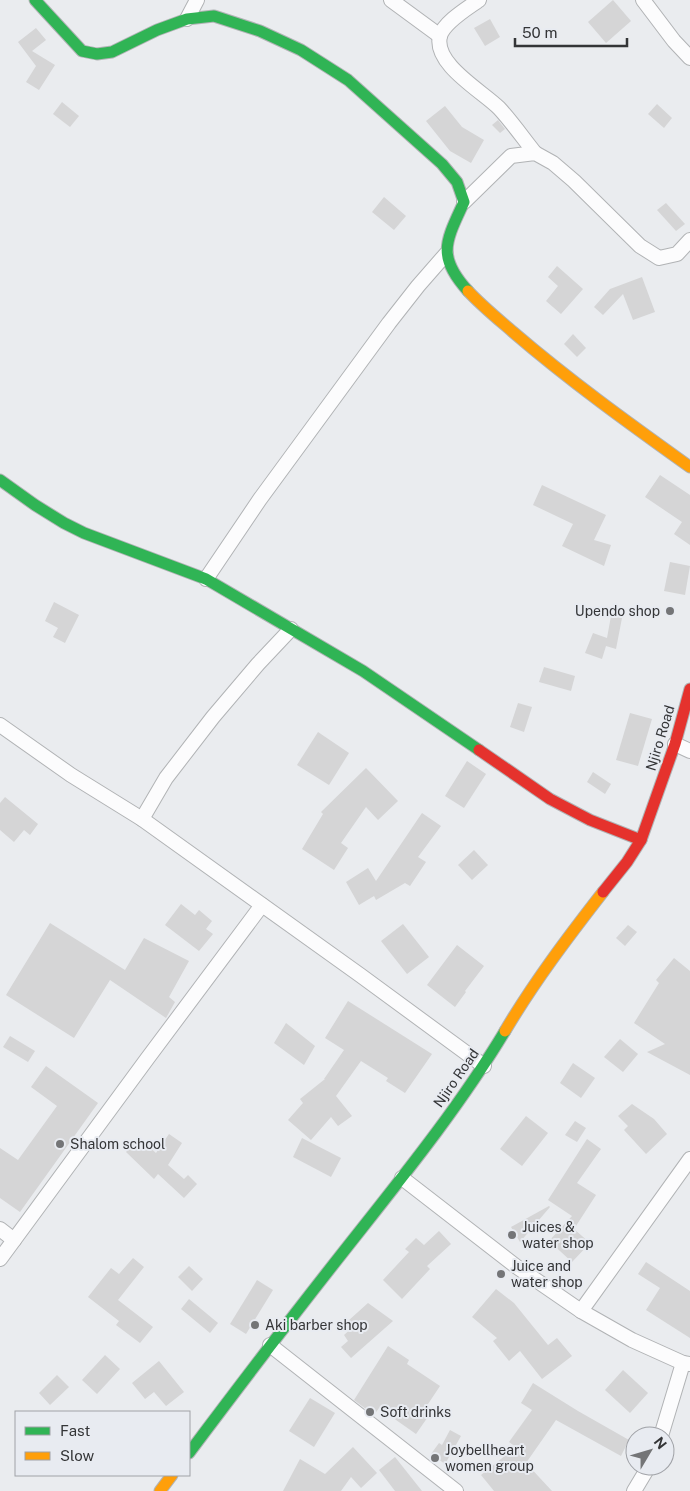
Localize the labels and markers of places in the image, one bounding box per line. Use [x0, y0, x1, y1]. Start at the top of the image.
place label: Upendo shop [575, 603, 660, 619]
marker: Upendo shop [664, 605, 676, 617]
place label: Shalom school [70, 1136, 165, 1152]
marker: Shalom school [54, 1138, 66, 1150]
place label: Juices & water shop [522, 1219, 594, 1251]
marker: Juices & water shop [506, 1229, 518, 1241]
place label: Juice and water shop [511, 1258, 583, 1290]
marker: Juice and water shop [495, 1268, 507, 1280]
place label: Aki barber shop [265, 1317, 368, 1333]
marker: Aki barber shop [249, 1319, 261, 1331]
place label: Soft drinks [380, 1404, 451, 1420]
marker: Soft drinks [364, 1406, 376, 1418]
place label: Joybellheart women group [445, 1442, 534, 1474]
marker: Joybellheart women group [429, 1452, 441, 1464]

